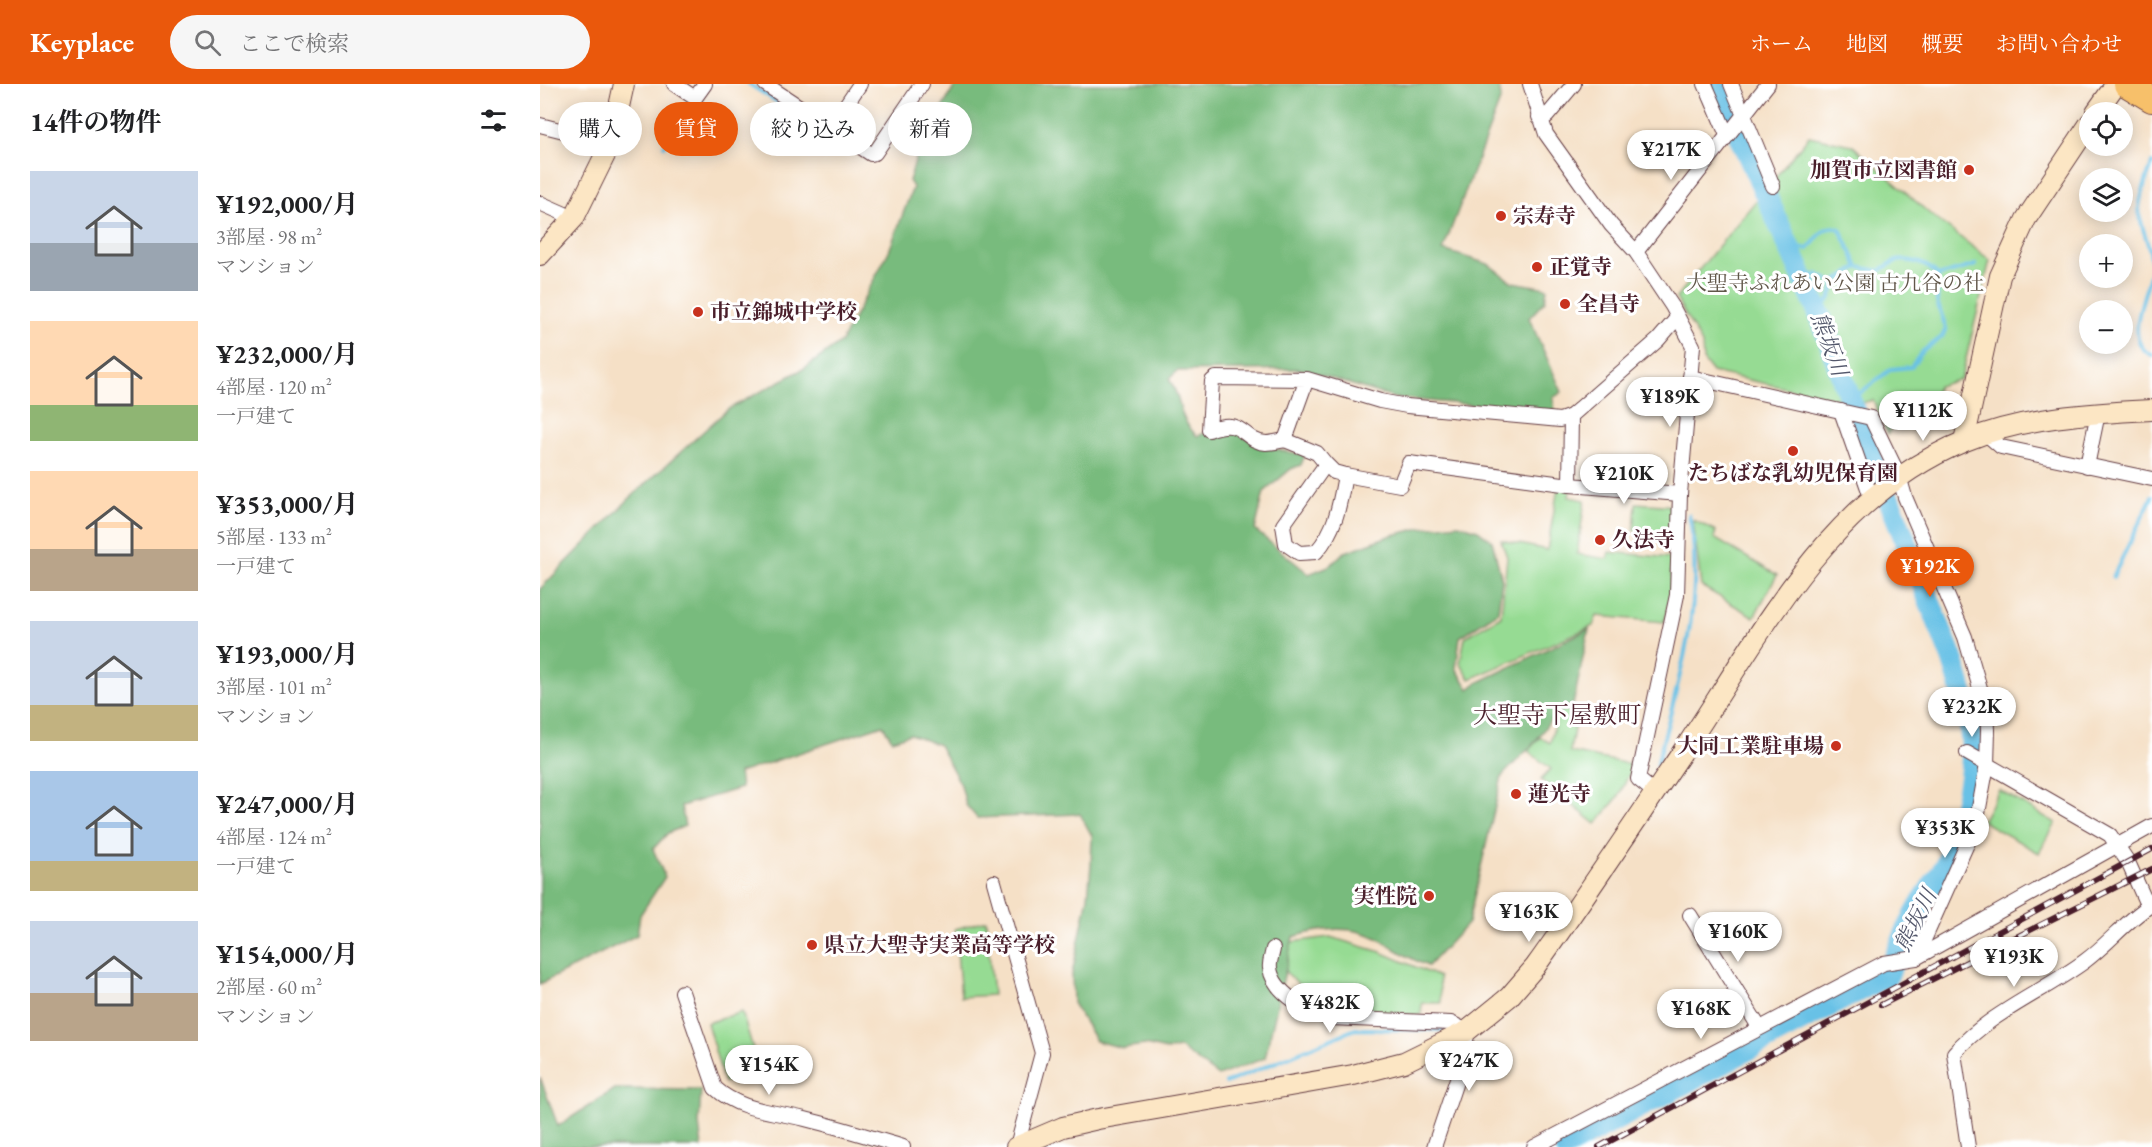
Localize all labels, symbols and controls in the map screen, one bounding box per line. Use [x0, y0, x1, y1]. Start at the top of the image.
search box [170, 15, 590, 69]
text: Keyplace [30, 24, 134, 60]
icon: search [191, 26, 224, 59]
text: ここで検索 [239, 29, 349, 58]
text: ホーム [1750, 30, 1813, 57]
text: 地図 [1846, 30, 1888, 57]
text: 概要 [1921, 30, 1963, 57]
text: お問い合わせ [1996, 30, 2122, 57]
chip: 購入 [558, 102, 642, 156]
chip: 賃貸 [654, 102, 738, 156]
chip: 絞り込み [750, 102, 876, 156]
chip: 新着 [888, 102, 972, 156]
map controls [2079, 102, 2133, 354]
button: locate [2079, 102, 2133, 156]
icon: filters [477, 104, 510, 137]
text: 14件の物件 [30, 105, 162, 139]
pin: ¥217K [1629, 130, 1713, 181]
text: ¥217K [1641, 136, 1701, 162]
place label: 加賀市立図書館 [1810, 156, 1957, 183]
marker: 加賀市立図書館 [1962, 163, 1976, 177]
button: layers [2079, 168, 2133, 222]
text: ¥192,000/月 [216, 187, 358, 221]
icon: home [78, 195, 150, 267]
place label: 宗寿寺 [1513, 202, 1576, 229]
marker: 宗寿寺 [1494, 209, 1508, 223]
text: 3部屋 · 98 m² [216, 224, 322, 250]
button: + [2079, 234, 2133, 288]
text: マンション [216, 253, 315, 279]
place label: 正覚寺 [1549, 253, 1612, 280]
marker: 正覚寺 [1530, 260, 1544, 274]
park label: 大聖寺ふれあい公園 古九谷の社 [1686, 269, 1984, 296]
place label: 全昌寺 [1577, 290, 1640, 317]
marker: 全昌寺 [1558, 297, 1572, 311]
place label: 市立錦城中学校 [710, 298, 857, 325]
button: − [2079, 300, 2133, 354]
marker: 市立錦城中学校 [691, 305, 705, 319]
water label: 熊坂川 [1805, 308, 1855, 382]
text: ¥232,000/月 [216, 337, 358, 371]
icon: home [78, 345, 150, 417]
text: 4部屋 · 120 m² [216, 374, 332, 400]
pin: ¥189K [1628, 377, 1712, 428]
text: ¥189K [1640, 383, 1700, 409]
pin: ¥112K [1881, 391, 1965, 442]
text: ¥112K [1893, 397, 1953, 423]
text: 一戸建て [216, 403, 296, 429]
marker: たちばな乳幼児保育園 [1786, 444, 1800, 458]
pin: ¥210K [1582, 454, 1666, 505]
place label: たちばな乳幼児保育園 [1688, 459, 1898, 486]
text: ¥210K [1594, 460, 1654, 486]
text: ¥353,000/月 [216, 487, 358, 521]
icon: home [78, 495, 150, 567]
text: 5部屋 · 133 m² [216, 524, 332, 550]
place label: 久法寺 [1612, 526, 1675, 553]
marker: 久法寺 [1593, 533, 1607, 547]
pin: ¥192K [1888, 547, 1972, 598]
text: 一戸建て [216, 553, 296, 579]
text: ¥192K [1900, 553, 1960, 579]
text: ¥193,000/月 [216, 637, 358, 671]
icon: home [78, 645, 150, 717]
text: 3部屋 · 101 m² [216, 674, 332, 700]
pin: ¥232K [1930, 687, 2014, 738]
text: ¥232K [1942, 693, 2002, 719]
district label: 大聖寺下屋敷町 [1473, 699, 1641, 730]
text: マンション [216, 703, 315, 729]
place label: 大同工業駐車場 [1677, 732, 1824, 759]
marker: 大同工業駐車場 [1829, 739, 1843, 753]
place label: 蓮光寺 [1528, 780, 1591, 807]
text: ¥247,000/月 [216, 787, 358, 821]
marker: 蓮光寺 [1509, 787, 1523, 801]
icon: home [78, 795, 150, 867]
pin: ¥353K [1903, 808, 1987, 859]
text: ¥353K [1915, 814, 1975, 840]
text: 4部屋 · 124 m² [216, 824, 332, 850]
text: 一戸建て [216, 853, 296, 879]
place label: 実性院 [1354, 882, 1417, 909]
water label: 熊坂川 [1888, 882, 1944, 956]
marker: 実性院 [1422, 889, 1436, 903]
pin: ¥163K [1487, 892, 1571, 943]
text: ¥163K [1499, 898, 1559, 924]
pin: ¥160K [1696, 912, 1780, 963]
text: ¥160K [1708, 918, 1768, 944]
place label: 県立大聖寺実業高等学校 [824, 931, 1055, 958]
text: ¥154,000/月 [216, 937, 358, 971]
pin: ¥193K [1972, 937, 2056, 988]
marker: 県立大聖寺実業高等学校 [805, 938, 819, 952]
text: ¥193K [1984, 943, 2044, 969]
icon: home [78, 945, 150, 1017]
text: 2部屋 · 60 m² [216, 974, 322, 1000]
pin: ¥482K [1288, 983, 1372, 1034]
text: ¥482K [1300, 989, 1360, 1015]
pin: ¥168K [1659, 989, 1743, 1040]
text: ¥168K [1671, 995, 1731, 1021]
text: マンション [216, 1003, 315, 1029]
pin: ¥247K [1427, 1041, 1511, 1092]
pin: ¥154K [727, 1045, 811, 1096]
text: ¥247K [1439, 1047, 1499, 1073]
text: ¥154K [739, 1051, 799, 1077]

